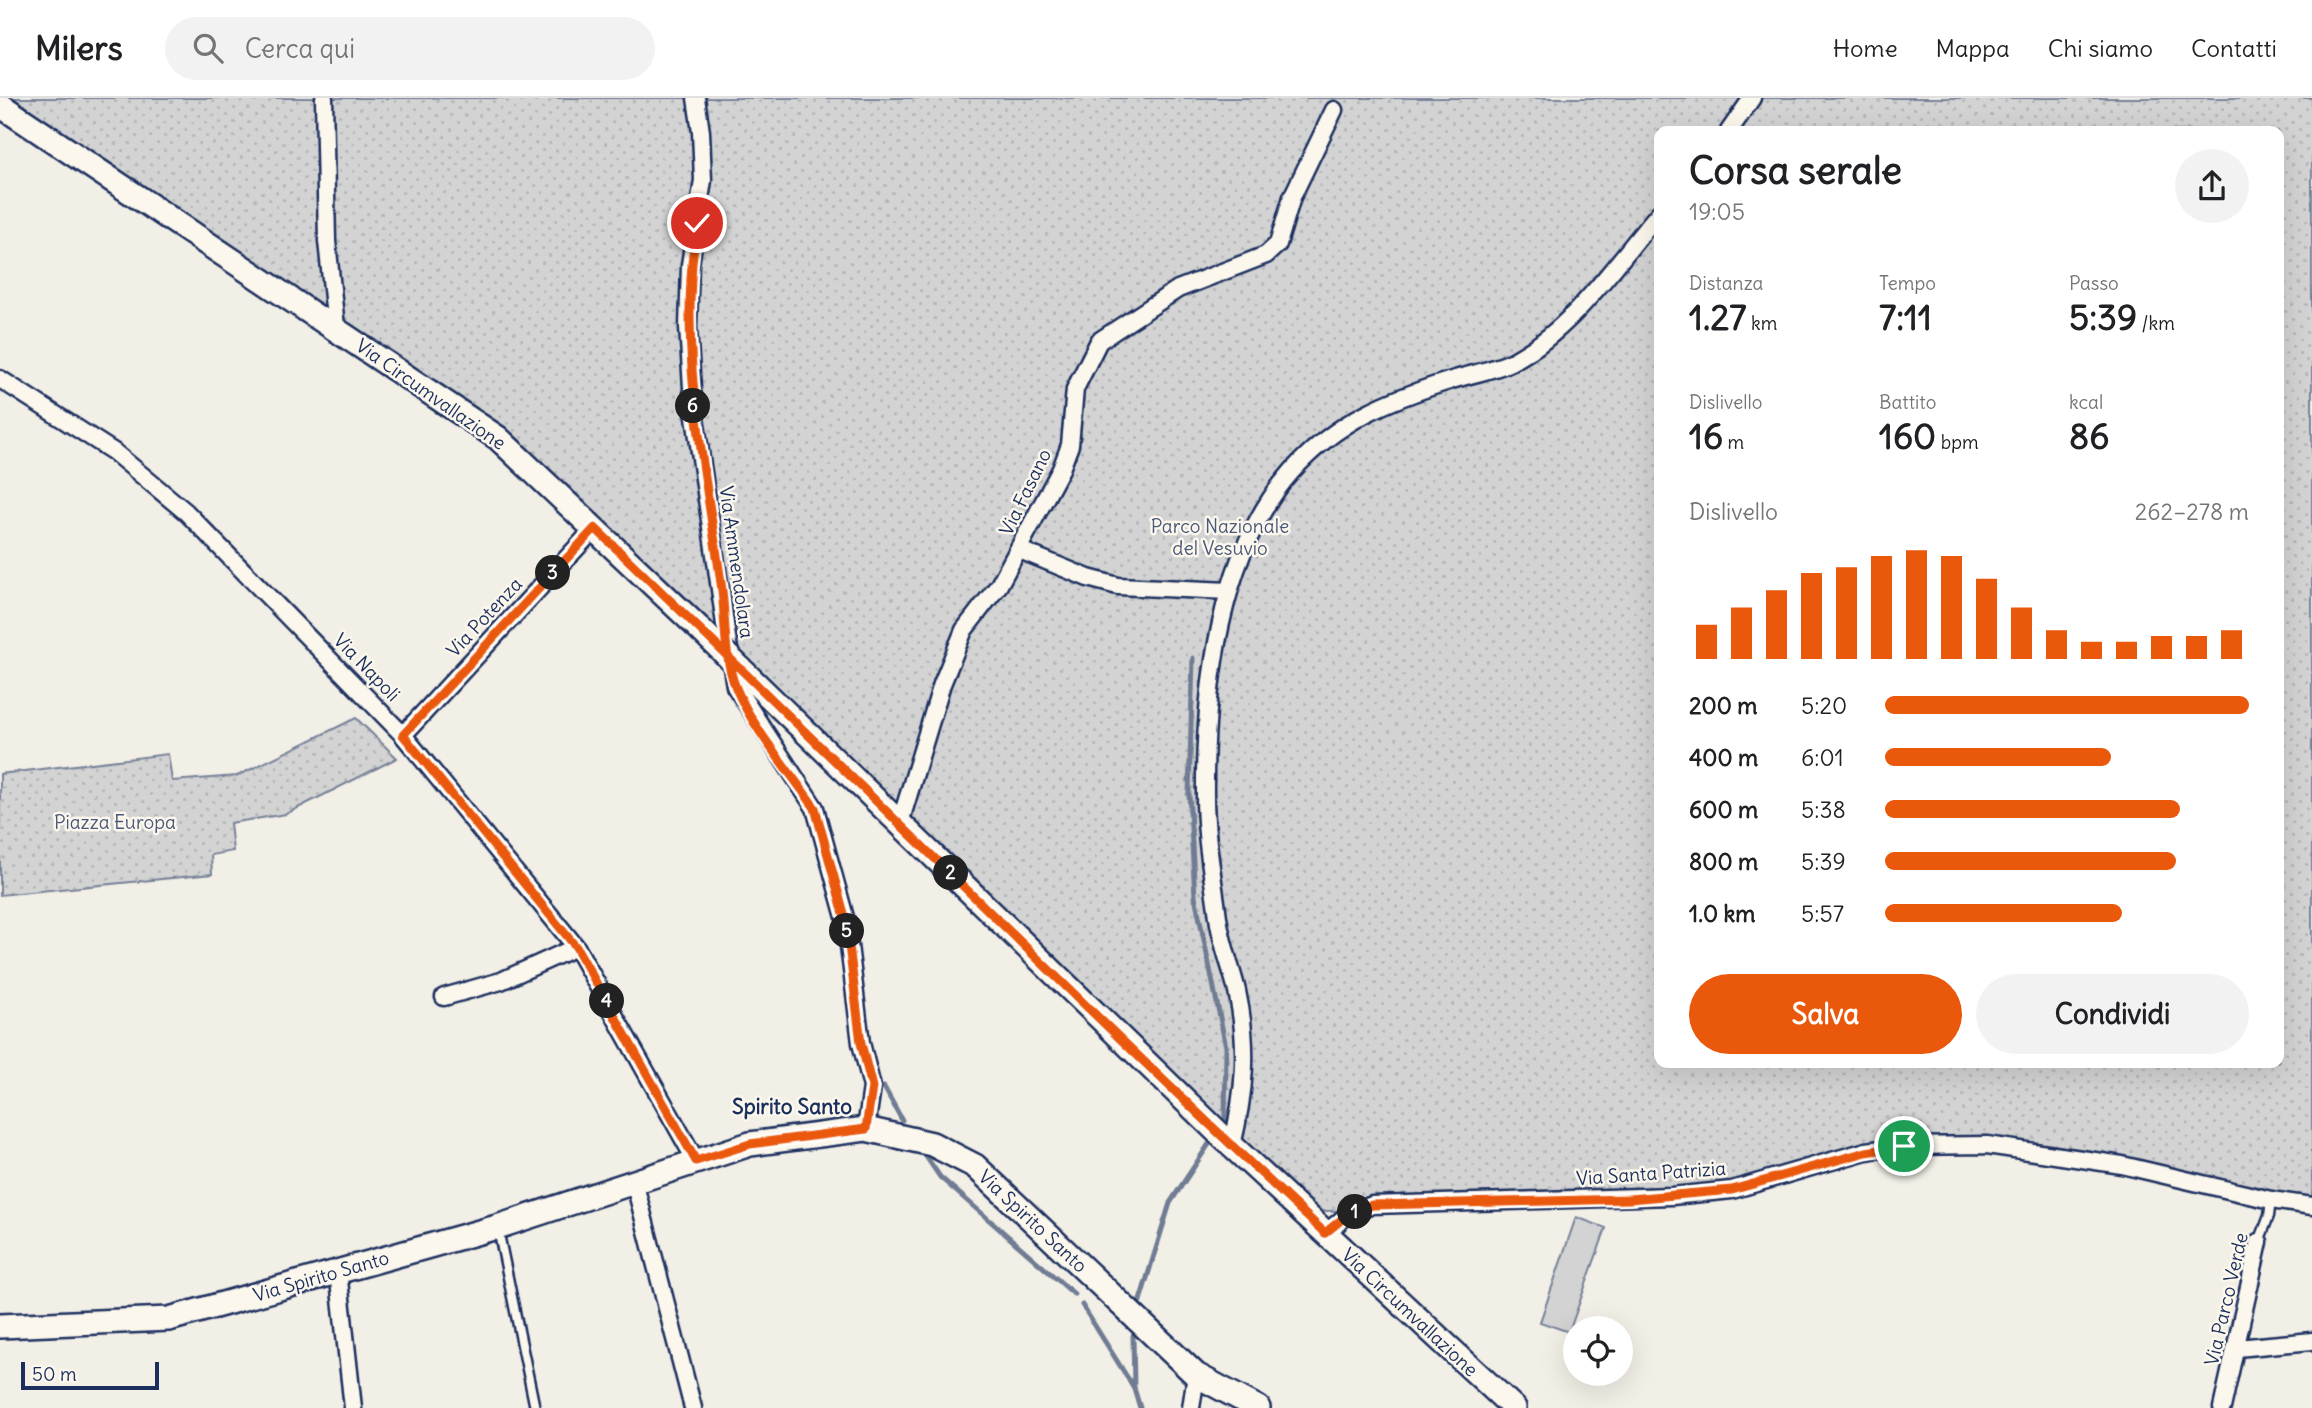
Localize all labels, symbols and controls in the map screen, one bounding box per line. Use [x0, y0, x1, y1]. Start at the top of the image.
search box [165, 17, 655, 80]
text: Milers [35, 27, 123, 69]
icon: search [189, 29, 227, 67]
text: Cerca qui [245, 32, 355, 65]
text: Home [1833, 33, 1898, 63]
text: Mappa [1936, 33, 2010, 63]
text: Chi siamo [2048, 33, 2153, 63]
text: Contatti [2191, 33, 2277, 63]
text: Corsa serale [1689, 147, 1902, 194]
button: share [2175, 149, 2249, 223]
pin [667, 193, 727, 253]
text: 19:05 [1689, 197, 1745, 226]
icon: check [678, 204, 716, 242]
text: Distanza [1689, 271, 1763, 295]
text: Tempo [1879, 271, 1936, 295]
text: Passo [2069, 271, 2119, 295]
text: 1.27 [1689, 295, 1746, 339]
text: 7:11 [1879, 295, 1932, 339]
text: 5:39 [2069, 295, 2137, 339]
text: km [1746, 311, 1777, 335]
text: /km [2137, 311, 2175, 335]
street label: Via Circumvallazione [351, 333, 511, 455]
pin: 6 [676, 388, 710, 424]
text: Dislivello [1689, 390, 1763, 414]
text: Battito [1879, 390, 1936, 414]
text: kcal [2069, 390, 2103, 414]
text: 6 [687, 393, 698, 417]
text: 16 [1689, 414, 1723, 458]
text: 160 [1879, 414, 1936, 458]
text: 86 [2069, 414, 2109, 458]
text: m [1723, 430, 1744, 454]
text: bpm [1936, 430, 1979, 454]
street label: Via Fasano [994, 445, 1056, 539]
street label: Via Ammendolara [714, 484, 760, 640]
text: Dislivello [1689, 497, 1778, 526]
text: 262–278 m [2135, 497, 2249, 526]
park label: Parco Nazionale del Vesuvio [1151, 514, 1289, 560]
pin: 3 [536, 556, 570, 590]
text: 3 [547, 560, 558, 584]
street label: Via Potenza [441, 572, 527, 662]
street label: Via Napoli [329, 628, 405, 706]
text: 200 m [1689, 691, 1758, 720]
text: 5:20 [1801, 691, 1847, 720]
text: 400 m [1689, 743, 1758, 772]
text: 6:01 [1801, 743, 1844, 772]
text: 600 m [1689, 795, 1758, 824]
text: 5:38 [1801, 795, 1846, 824]
park label: Piazza Europa [54, 810, 176, 834]
text: 800 m [1689, 847, 1758, 876]
text: 5:39 [1801, 847, 1846, 876]
pin: 2 [934, 856, 968, 890]
text: 2 [945, 860, 956, 884]
text: 1.0 km [1689, 899, 1755, 928]
text: 5:57 [1801, 899, 1844, 928]
pin: 5 [830, 914, 864, 948]
text: 5 [841, 918, 852, 942]
button: Salva [1689, 974, 1962, 1054]
button: Condividi [1976, 974, 2249, 1054]
pin: 4 [590, 984, 624, 1018]
text: 4 [601, 988, 612, 1012]
district label: Spirito Santo [732, 1093, 852, 1120]
pin [1874, 1116, 1934, 1176]
icon: arrive [1885, 1127, 1923, 1165]
street label: Via Santa Patrizia [1575, 1156, 1727, 1190]
street label: Via Spirito Santo [974, 1164, 1092, 1278]
pin: 1 [1338, 1194, 1372, 1230]
text: 1 [1351, 1199, 1358, 1223]
street label: Via Parco Verde [2199, 1230, 2253, 1368]
street label: Via Circumvallazione [1337, 1243, 1483, 1381]
street label: Via Spirito Santo [250, 1245, 392, 1307]
map controls [1563, 1316, 1633, 1386]
button: locate [1563, 1316, 1633, 1386]
scale bar [21, 1359, 159, 1391]
text: 50 m [32, 1362, 77, 1386]

